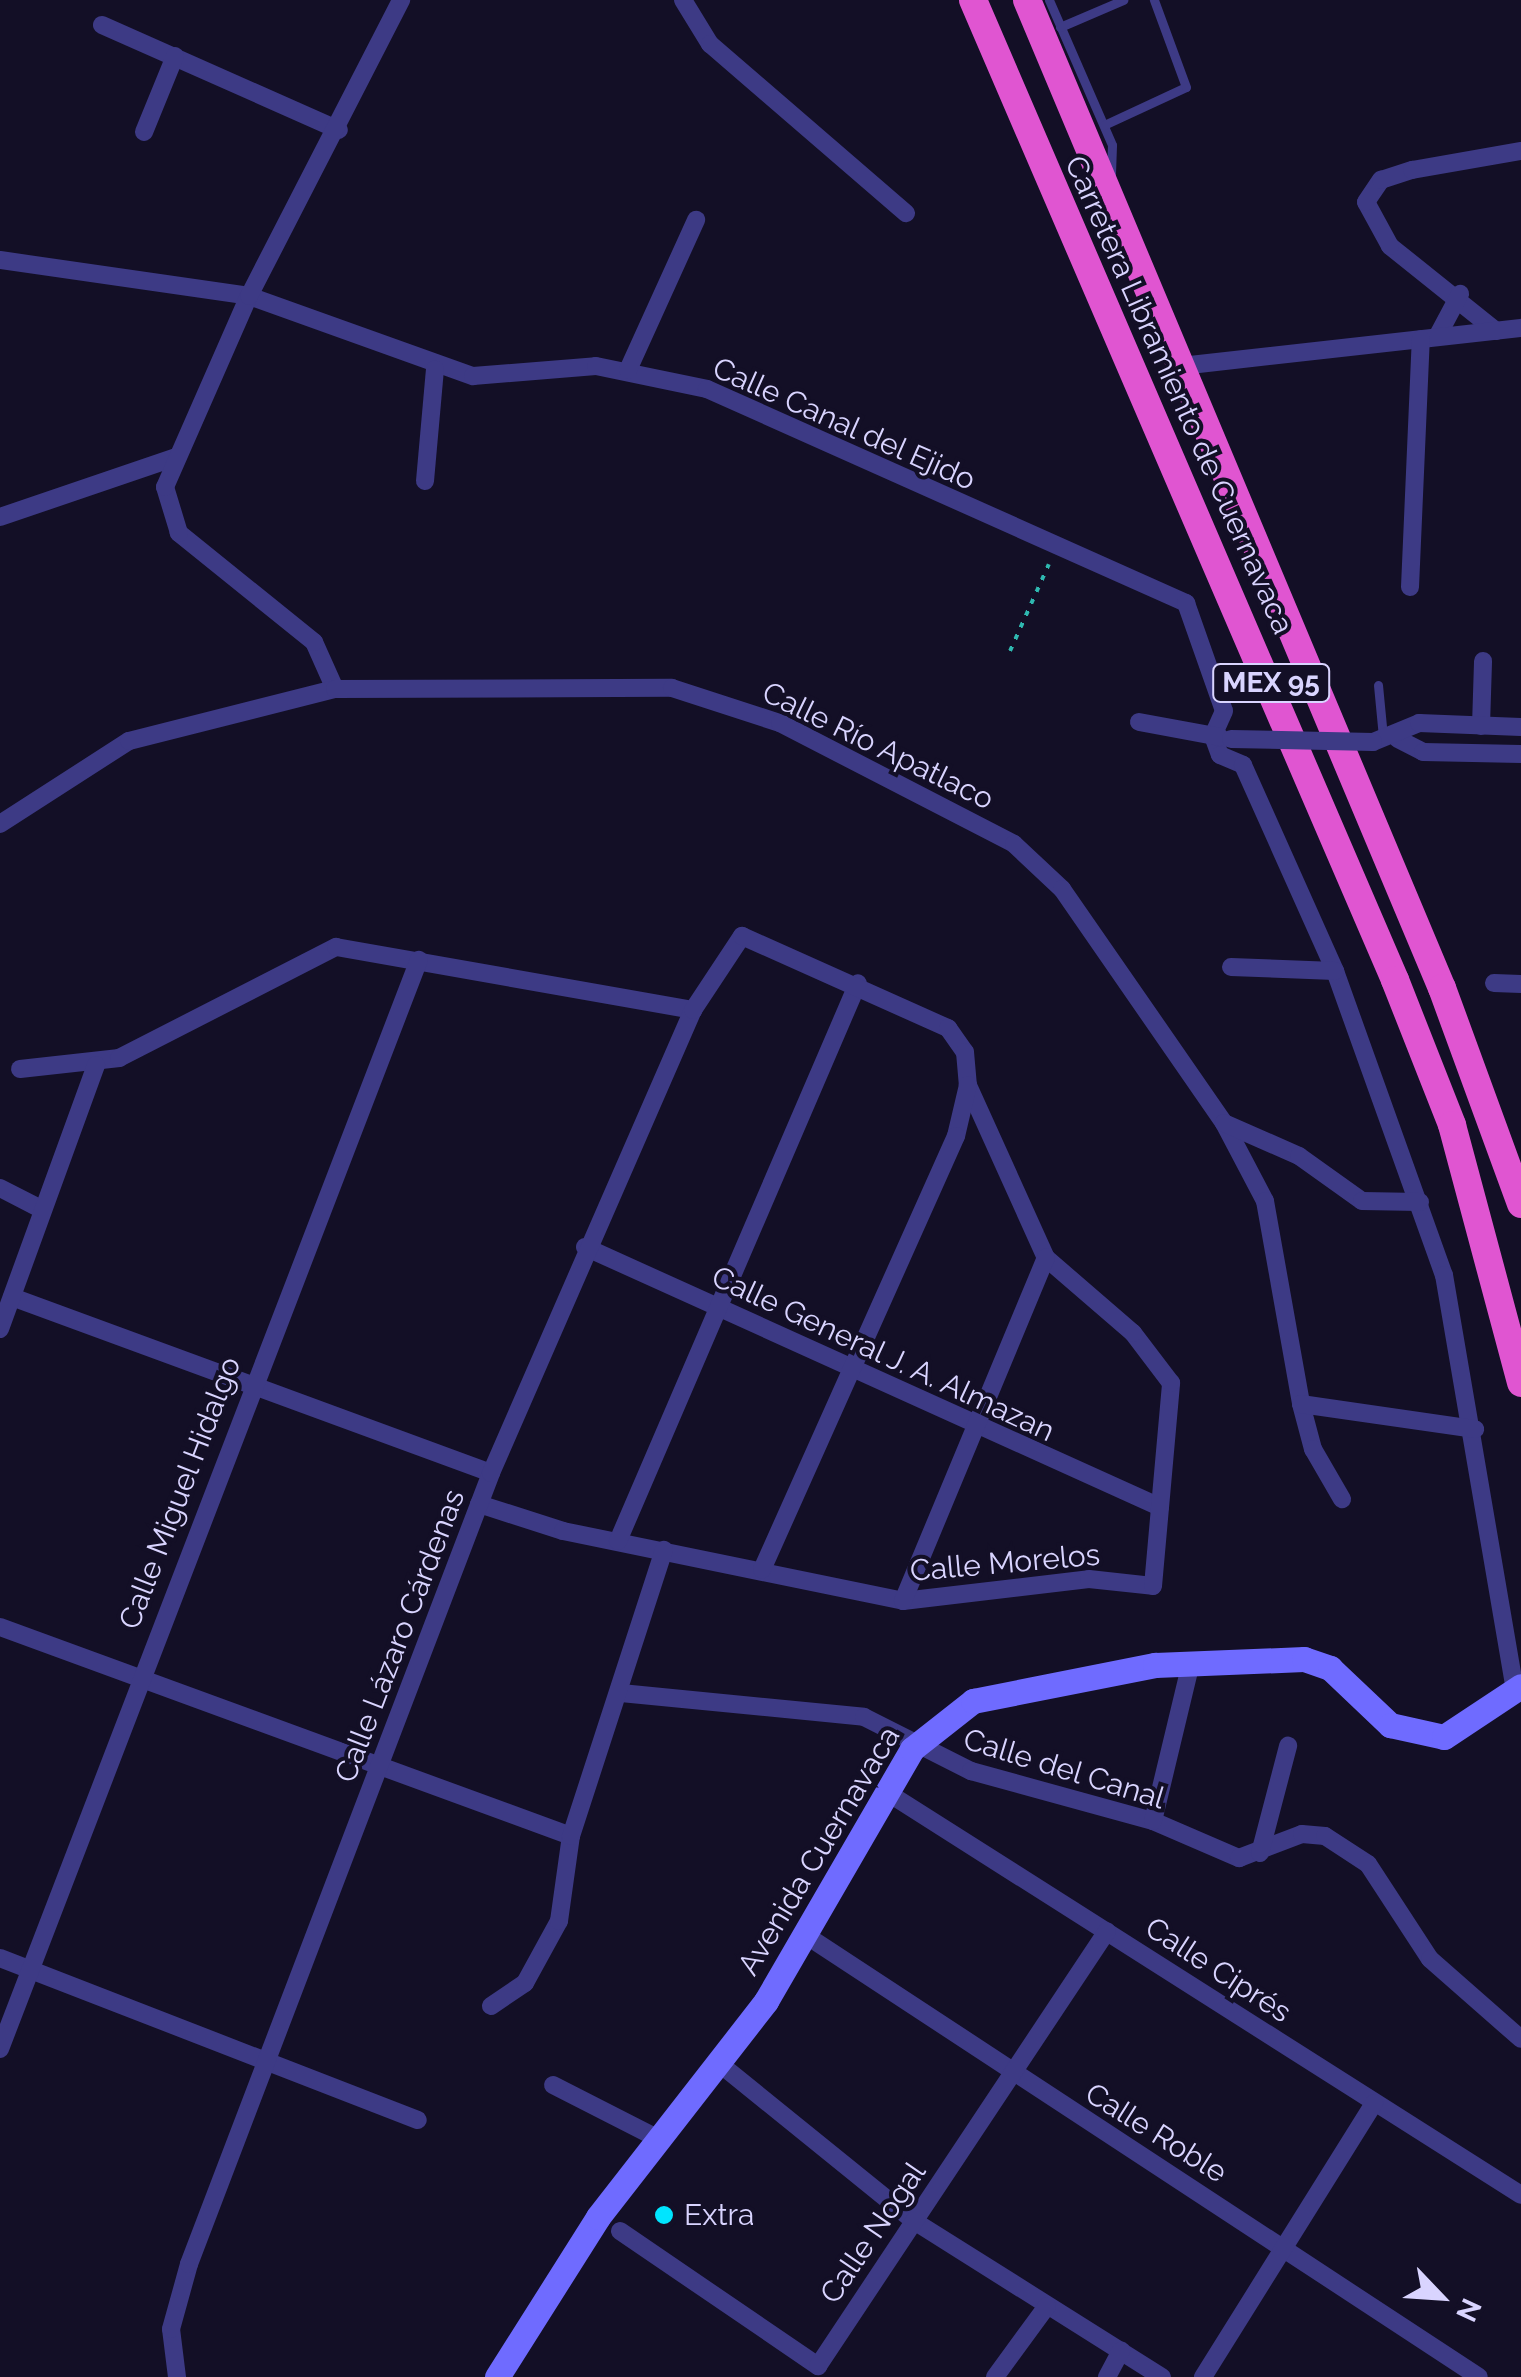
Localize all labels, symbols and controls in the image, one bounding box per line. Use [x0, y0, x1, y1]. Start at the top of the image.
street label: Carretera Libramiento de Cuernavaca [1057, 151, 1301, 639]
street label: Calle Canal del Ejido [706, 350, 982, 498]
road number: MEX 95 [1211, 660, 1331, 706]
street label: Calle Río Apatlaco [756, 674, 1000, 818]
street label: Calle General J. A. Almazan [704, 1258, 1062, 1450]
street label: Calle Miguel Hidalgo [111, 1351, 249, 1635]
street label: Calle Lázaro Cárdenas [328, 1485, 472, 1787]
street label: Calle Morelos [909, 1537, 1101, 1589]
street label: Avenida Cuernavaca [731, 1720, 907, 1982]
street label: Calle del Canal [959, 1721, 1169, 1817]
street label: Calle Ciprés [1138, 1910, 1298, 2030]
street label: Calle Roble [1079, 2075, 1233, 2191]
street label: Calle Nogal [813, 2156, 933, 2310]
place label: Extra [684, 2197, 754, 2233]
marker: Extra [653, 2204, 675, 2226]
north arrow [1391, 2247, 1491, 2347]
text: N [1449, 2293, 1488, 2327]

